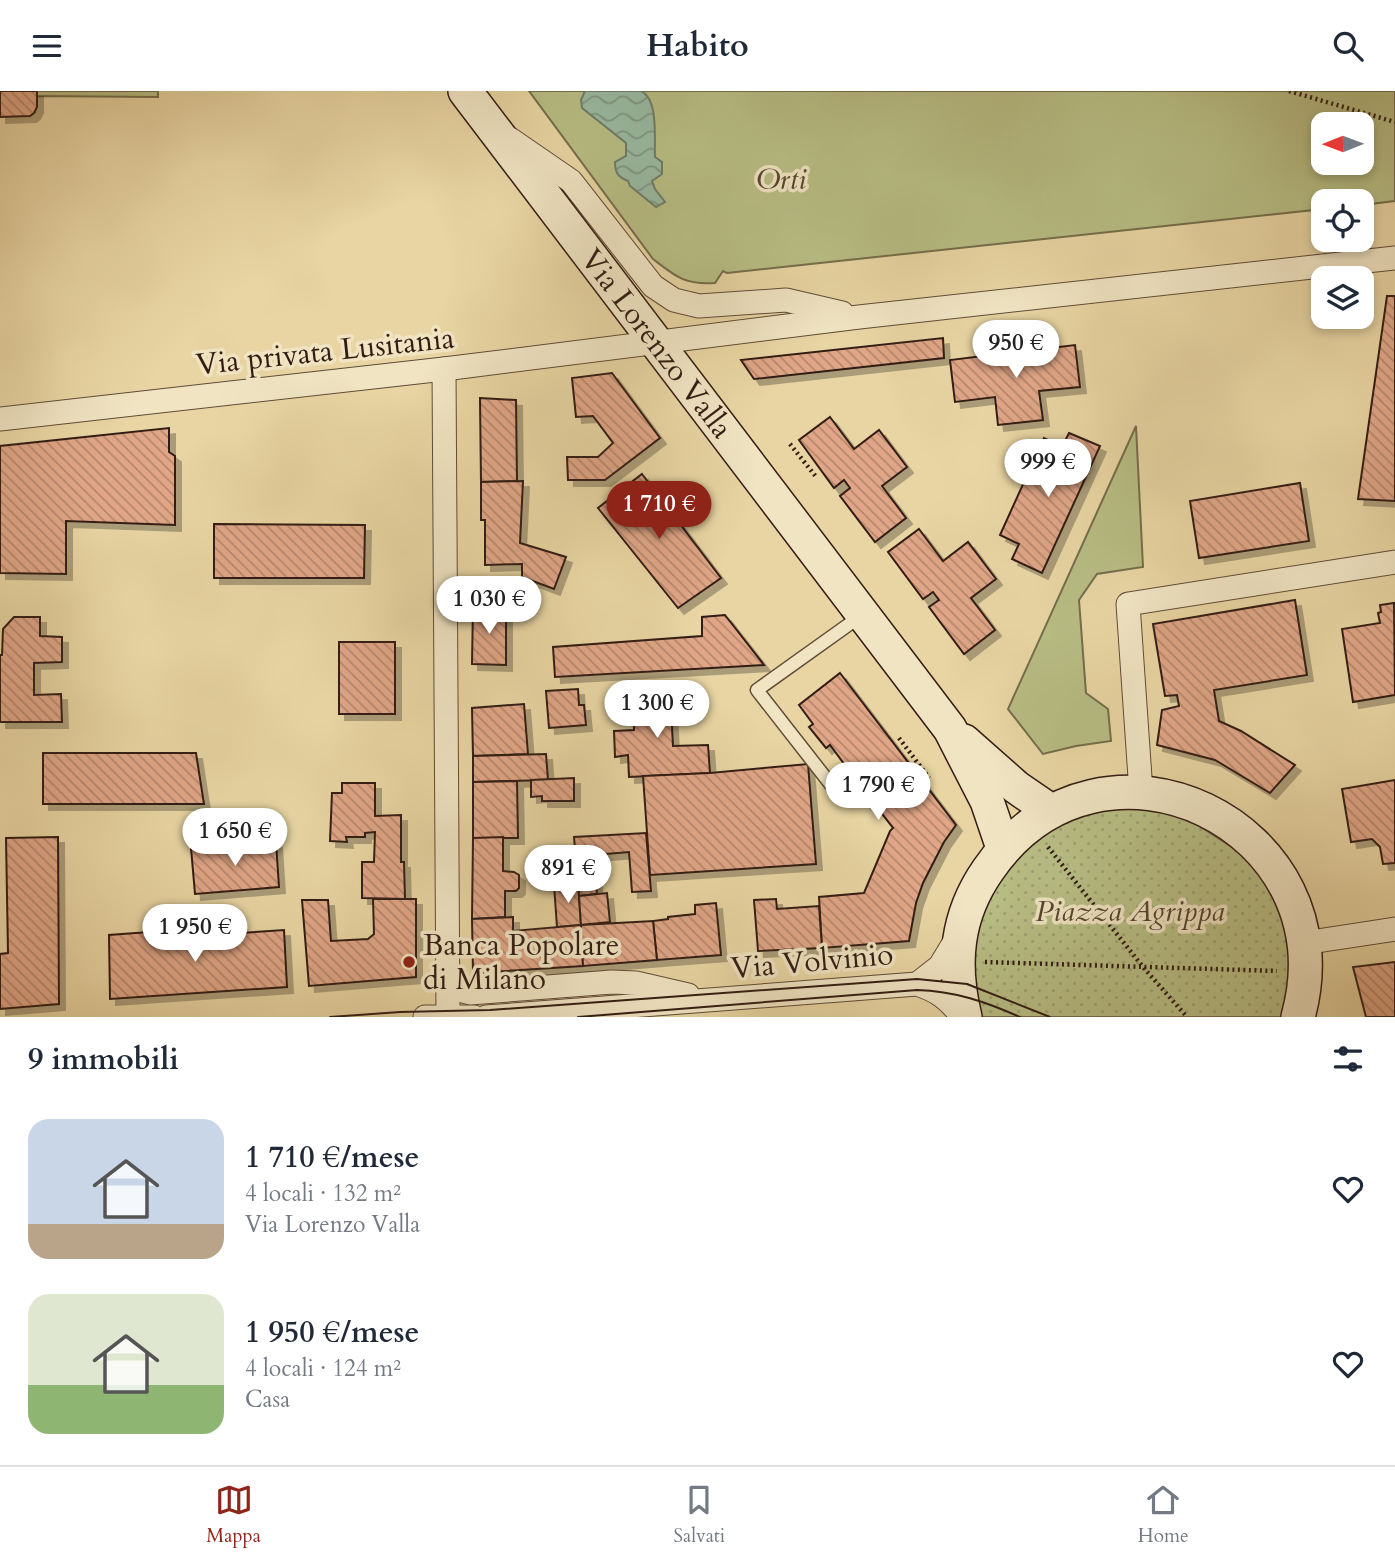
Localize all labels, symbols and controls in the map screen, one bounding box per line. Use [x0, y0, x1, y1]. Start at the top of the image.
text: Habito [646, 24, 749, 68]
icon: menu [28, 27, 66, 65]
icon: search [1329, 27, 1367, 65]
north arrow [1311, 112, 1374, 175]
map controls [1311, 112, 1374, 329]
park label: Orti [756, 159, 807, 200]
button: locate [1311, 189, 1374, 252]
street label: Via Lorenzo Valla [571, 240, 742, 447]
button: layers [1311, 266, 1374, 329]
street label: Via privata Lusitania [194, 318, 456, 385]
pin: 950 € [967, 321, 1065, 380]
text: 950 € [988, 327, 1044, 358]
pin: 999 € [999, 439, 1097, 499]
text: 999 € [1020, 446, 1076, 477]
pin: 1 710 € [594, 482, 724, 541]
text: 1 710 € [622, 488, 696, 519]
pin: 1 030 € [424, 577, 554, 636]
text: 1 030 € [452, 583, 526, 614]
pin: 1 300 € [592, 681, 722, 740]
text: 1 300 € [620, 687, 694, 718]
pin: 1 790 € [813, 763, 943, 822]
text: 1 790 € [841, 769, 915, 800]
pin: 1 650 € [170, 809, 300, 868]
text: 1 650 € [198, 815, 272, 846]
pin: 891 € [519, 845, 617, 905]
text: 891 € [540, 852, 596, 883]
park label: Piazza Agrippa [1035, 891, 1225, 932]
pin: 1 950 € [130, 905, 260, 964]
text: 1 950 € [158, 911, 232, 942]
place label: Banca Popolare di Milano [423, 925, 619, 1000]
street label: Via Volvinio [729, 934, 895, 989]
marker: Banca Popolare di Milano [401, 954, 417, 970]
text: 9 immobili [28, 1039, 179, 1080]
icon: filters [1329, 1040, 1367, 1078]
text: 1 710 €/mese [245, 1137, 419, 1178]
icon: home [84, 1147, 168, 1231]
icon: heart [1329, 1170, 1367, 1208]
text: 4 locali · 132 m² [245, 1178, 401, 1209]
text: Via Lorenzo Valla [245, 1209, 420, 1240]
text: 1 950 €/mese [245, 1312, 419, 1353]
icon: home [84, 1322, 168, 1406]
icon: heart [1329, 1345, 1367, 1383]
text: 4 locali · 124 m² [245, 1353, 401, 1384]
text: Casa [245, 1384, 290, 1415]
tab: Mappa [206, 1481, 261, 1549]
tab: Salvati [673, 1481, 725, 1549]
tab: Home [1138, 1481, 1189, 1549]

